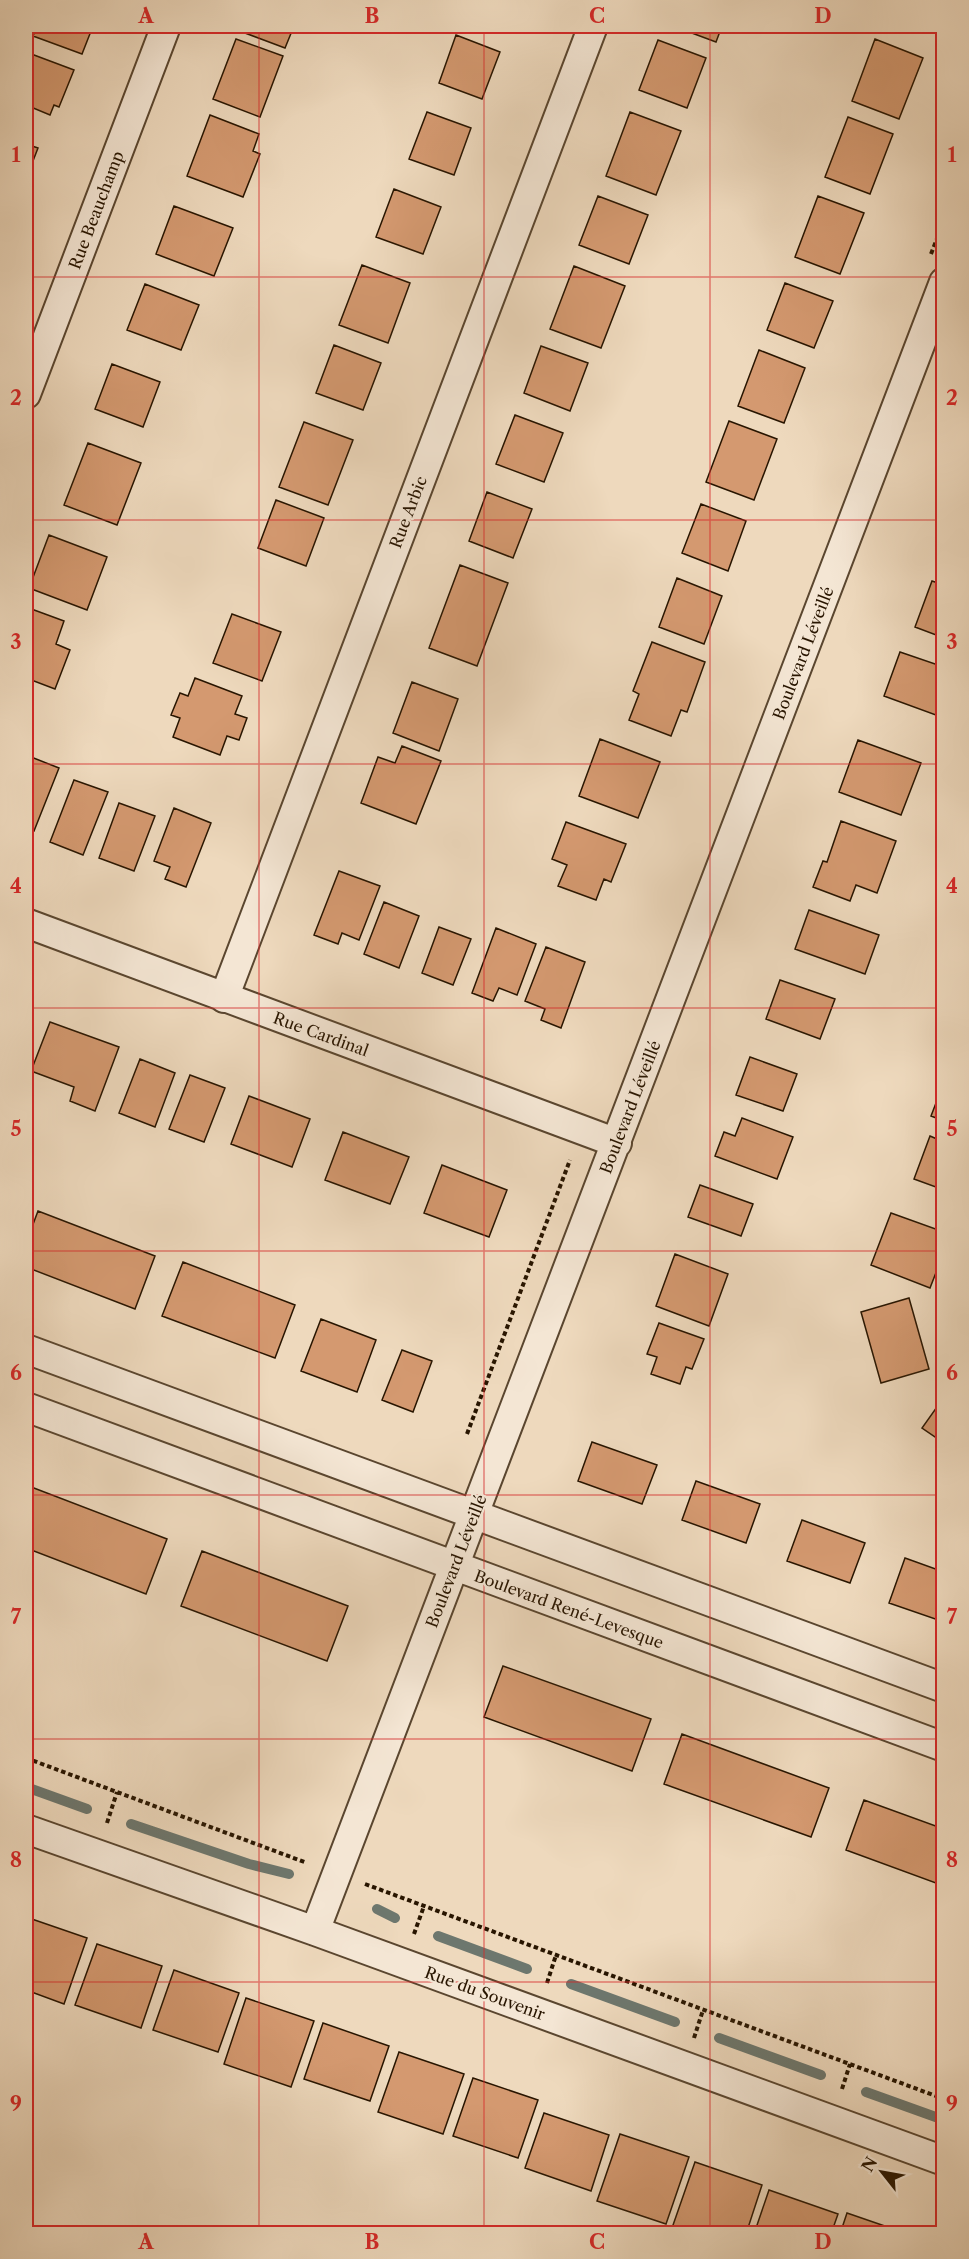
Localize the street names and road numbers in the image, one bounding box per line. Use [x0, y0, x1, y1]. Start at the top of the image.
street label: Rue Beauchamp [64, 148, 128, 272]
street label: Rue Arbic [385, 473, 431, 551]
street label: Boulevard Léveillé [768, 584, 838, 722]
street label: Rue Cardinal [271, 1008, 372, 1061]
street label: Boulevard Léveillé [595, 1038, 665, 1176]
street label: Boulevard Léveillé [421, 1492, 491, 1630]
street label: Boulevard René-Levesque [472, 1565, 666, 1653]
street label: Rue du Souvenir [422, 1962, 548, 2024]

